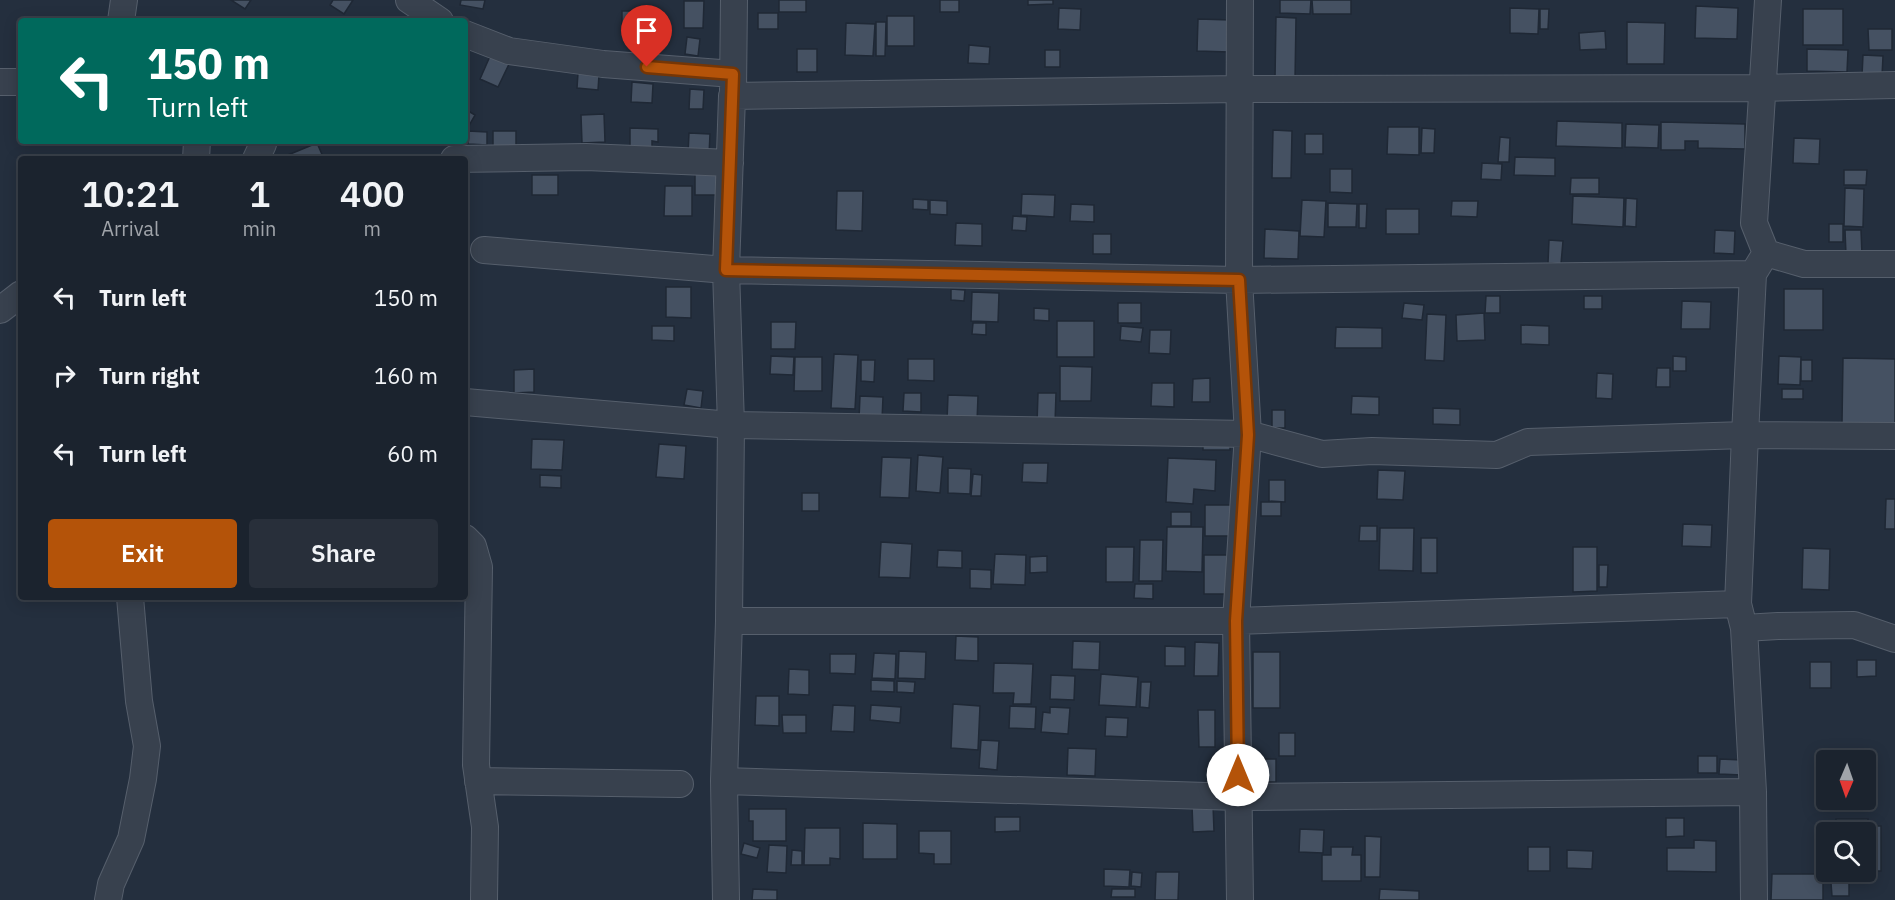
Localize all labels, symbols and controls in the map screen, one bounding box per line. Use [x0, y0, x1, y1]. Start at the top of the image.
pin [621, 5, 672, 67]
icon: arrive [630, 14, 663, 47]
text: 150 m [147, 36, 270, 91]
icon: left [48, 42, 126, 120]
text: Turn left [147, 89, 248, 124]
text: 10:21 [81, 170, 179, 217]
text: 1 [249, 170, 270, 217]
text: 400 [340, 170, 405, 217]
text: Arrival [101, 215, 159, 242]
text: min [243, 215, 276, 242]
text: m [363, 215, 381, 242]
icon: left [48, 281, 81, 314]
text: Turn left [99, 283, 187, 312]
text: 150 m [374, 283, 438, 312]
icon: right [48, 359, 81, 392]
text: Turn right [99, 361, 200, 390]
text: 160 m [374, 361, 438, 390]
icon: left [48, 437, 81, 470]
text: Turn left [99, 439, 187, 468]
text: 60 m [387, 439, 438, 468]
button: Exit [48, 519, 237, 588]
button: Share [249, 519, 438, 588]
position arrow [1206, 743, 1270, 807]
north arrow [1816, 750, 1876, 810]
map controls [1816, 750, 1876, 882]
button: search [1816, 822, 1876, 882]

